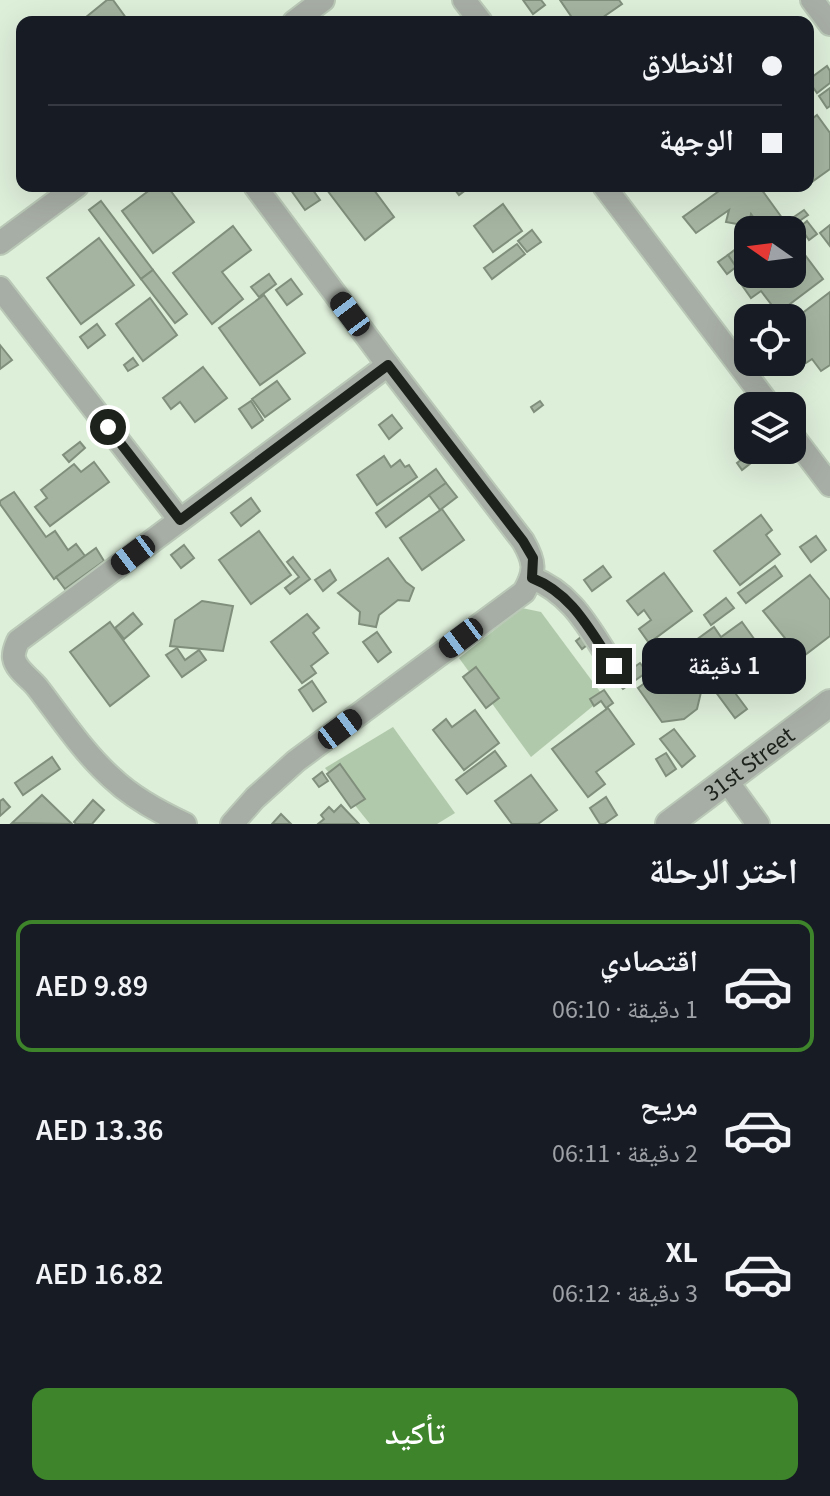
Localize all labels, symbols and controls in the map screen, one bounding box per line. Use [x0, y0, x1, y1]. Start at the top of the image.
text: الانطلاق [641, 42, 734, 85]
text: الوجهة [659, 119, 734, 162]
north arrow [734, 216, 806, 288]
map controls [734, 216, 806, 464]
car [326, 288, 374, 340]
button: locate [734, 304, 806, 376]
button: layers [734, 392, 806, 464]
route start [90, 409, 126, 445]
car [107, 531, 159, 579]
car [435, 614, 487, 662]
callout: 1 دقيقة [642, 638, 806, 694]
text: 1 دقيقة [688, 647, 760, 684]
route end [596, 648, 632, 684]
car [314, 705, 366, 753]
street label: 31st Street [696, 718, 802, 810]
text: اختر الرحلة [649, 846, 798, 897]
text: اقتصادي [600, 940, 698, 983]
icon: car [722, 950, 794, 1022]
text: AED 9.89 [36, 965, 148, 1008]
text: 1 دقيقة · 06:10 [552, 991, 698, 1028]
text: مريح [640, 1084, 698, 1127]
icon: car [722, 1094, 794, 1166]
text: AED 13.36 [36, 1109, 163, 1152]
text: 2 دقيقة · 06:11 [552, 1135, 698, 1172]
text: XL [665, 1231, 698, 1274]
icon: car [722, 1238, 794, 1310]
text: AED 16.82 [36, 1253, 163, 1296]
text: 3 دقيقة · 06:12 [552, 1275, 698, 1312]
button: تأكيد [32, 1388, 798, 1480]

